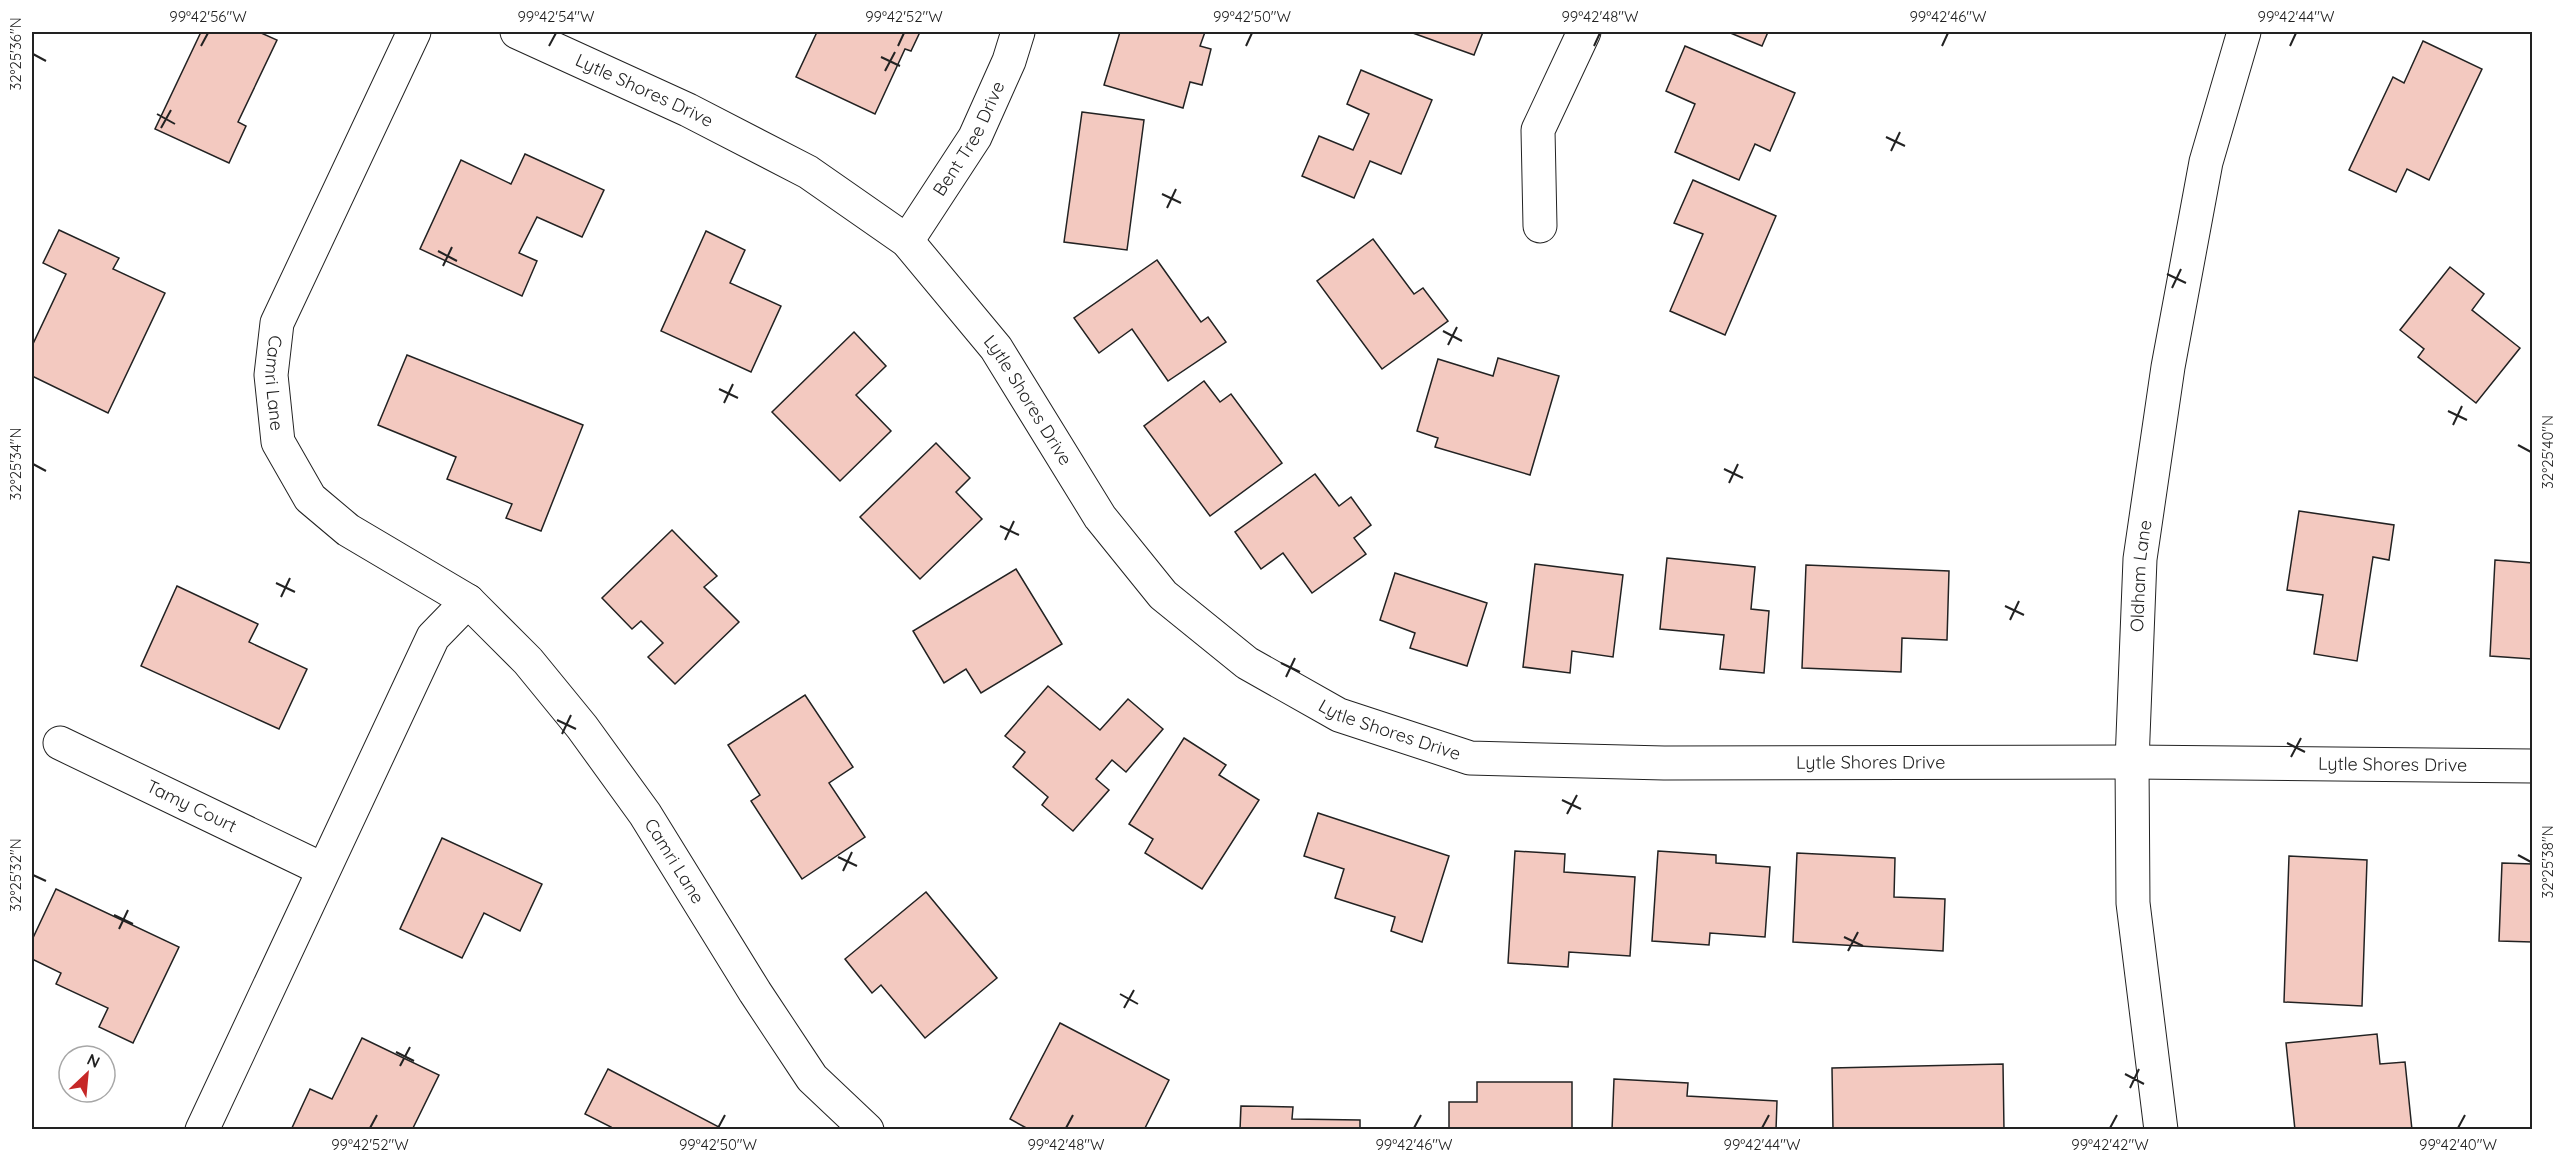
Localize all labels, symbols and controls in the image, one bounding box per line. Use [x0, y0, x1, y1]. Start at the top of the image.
text: 99°42'56"W [169, 7, 247, 26]
text: 99°42'54"W [517, 7, 595, 26]
text: 99°42'52"W [865, 7, 943, 26]
text: 99°42'50"W [1213, 7, 1292, 26]
text: 99°42'48"W [1561, 7, 1639, 26]
text: 99°42'46"W [1909, 7, 1987, 26]
text: 99°42'44"W [2258, 7, 2335, 26]
text: 32°25'36"N [6, 17, 25, 91]
street label: Lytle Shores Drive [572, 48, 717, 132]
street label: Bent Tree Drive [928, 77, 1009, 200]
street label: Lytle Shores Drive [979, 330, 1077, 469]
street label: Camri Lane [260, 334, 289, 432]
text: 32°25'40"N [2538, 415, 2557, 489]
text: 32°25'34"N [6, 428, 25, 500]
street label: Oldham Lane [2125, 518, 2157, 632]
street label: Lytle Shores Drive [1314, 694, 1464, 765]
street label: Lytle Shores Drive [1796, 750, 1945, 774]
street label: Lytle Shores Drive [2318, 752, 2467, 776]
street label: Tamy Court [143, 774, 241, 837]
street label: Camri Lane [640, 814, 710, 908]
text: 32°25'38"N [2538, 825, 2557, 899]
text: 32°25'32"N [6, 838, 25, 912]
north arrow [57, 1044, 117, 1104]
text: N [84, 1049, 103, 1072]
text: 99°42'52"W [331, 1135, 409, 1154]
text: 99°42'50"W [679, 1135, 758, 1154]
text: 99°42'48"W [1027, 1135, 1105, 1154]
text: 99°42'46"W [1375, 1135, 1453, 1154]
text: 99°42'44"W [1724, 1135, 1801, 1154]
text: 99°42'42"W [2071, 1135, 2149, 1154]
text: 99°42'40"W [2419, 1135, 2497, 1154]

